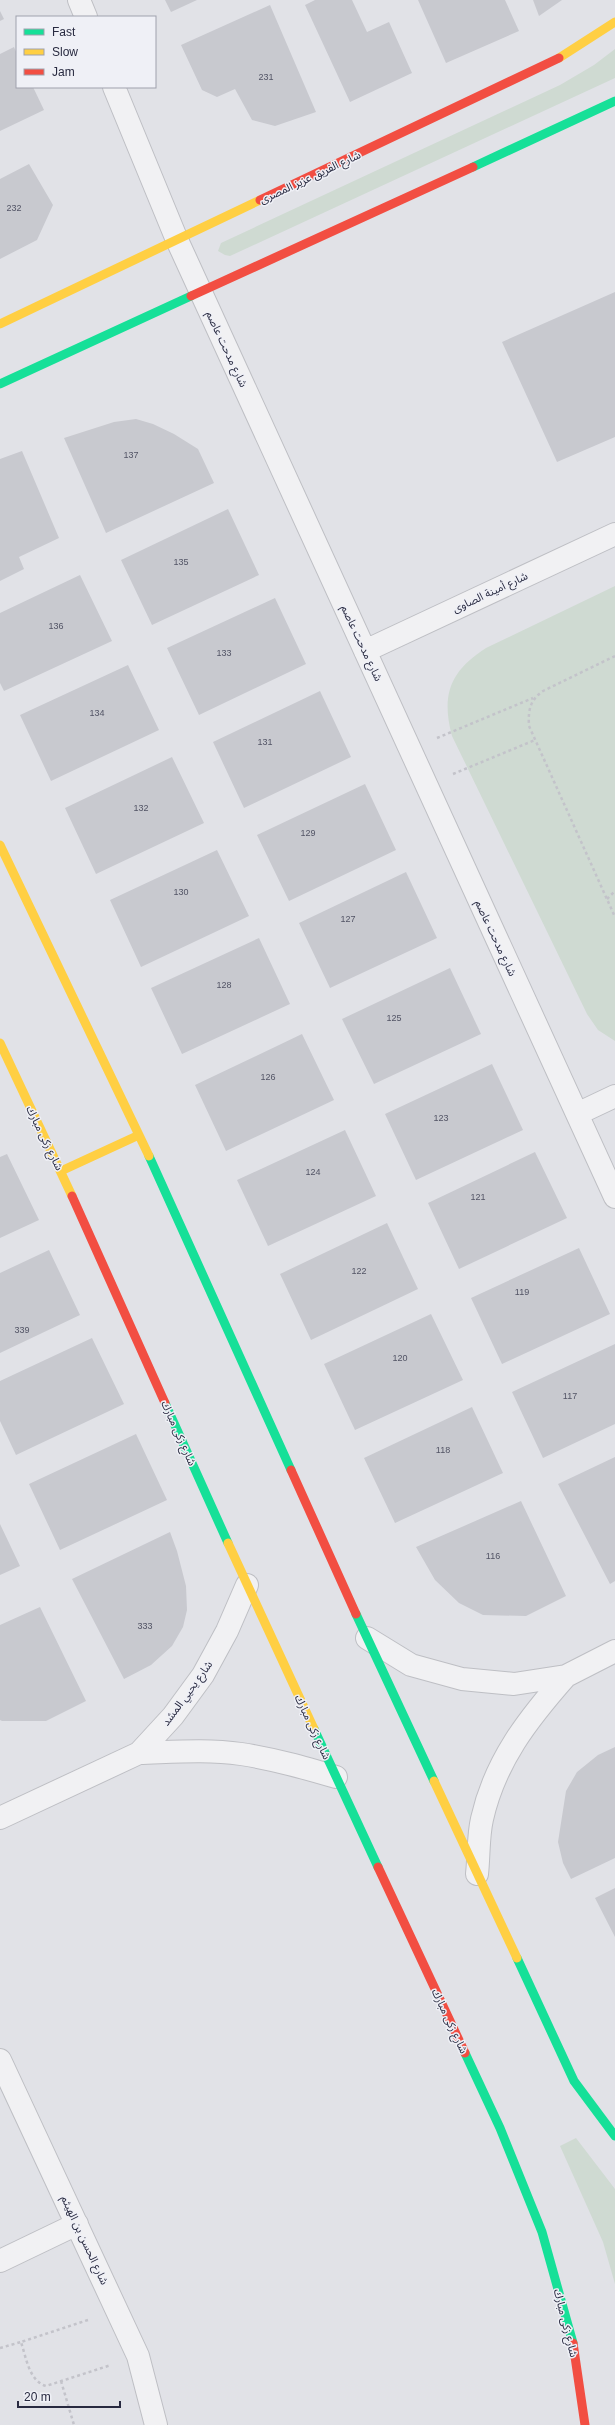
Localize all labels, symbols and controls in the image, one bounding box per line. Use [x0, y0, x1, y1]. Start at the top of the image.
legend [16, 16, 156, 88]
text: Fast [52, 25, 76, 39]
text: Slow [52, 45, 78, 59]
text: Jam [52, 65, 75, 79]
house number: 231 [258, 72, 274, 82]
street label: شارع الفريق عزيز المصرى [258, 148, 364, 207]
house number: 232 [6, 203, 22, 213]
street label: شارع مدحت عاصم [201, 309, 250, 391]
house number: 137 [123, 450, 139, 460]
house number: 135 [173, 557, 189, 567]
street label: شارع أمينة الصاوى [450, 569, 531, 616]
street label: شارع مدحت عاصم [336, 603, 385, 685]
house number: 136 [48, 621, 64, 631]
house number: 133 [216, 648, 232, 658]
house number: 134 [89, 708, 105, 718]
house number: 131 [257, 737, 273, 747]
house number: 132 [133, 803, 149, 813]
house number: 129 [300, 828, 316, 838]
house number: 130 [173, 887, 189, 897]
street label: شارع مدحت عاصم [470, 898, 519, 980]
house number: 127 [340, 914, 356, 924]
house number: 128 [216, 980, 232, 990]
house number: 125 [386, 1013, 402, 1023]
house number: 126 [260, 1072, 276, 1082]
street label: شارع زكى مبارك [22, 1104, 66, 1173]
house number: 123 [433, 1113, 449, 1123]
house number: 124 [305, 1167, 321, 1177]
house number: 121 [470, 1192, 486, 1202]
house number: 122 [351, 1266, 367, 1276]
house number: 119 [515, 1287, 529, 1297]
house number: 339 [14, 1325, 30, 1335]
house number: 120 [392, 1353, 408, 1363]
house number: 117 [563, 1391, 577, 1401]
street label: شارع زكى مبارك [157, 1399, 199, 1469]
house number: 118 [436, 1445, 450, 1455]
house number: 116 [486, 1551, 500, 1561]
house number: 333 [137, 1621, 153, 1631]
street label: شارع يحيي المشد [159, 1658, 218, 1730]
street label: شارع زكى مبارك [291, 1693, 333, 1762]
street label: شارع زكى مبارك [428, 1987, 470, 2056]
street label: شارع الحسن بن الهيثم [56, 2194, 111, 2288]
street label: شارع زكى مبارك [550, 2288, 580, 2359]
scale bar [18, 2383, 120, 2409]
text: 20 m [24, 2390, 51, 2404]

